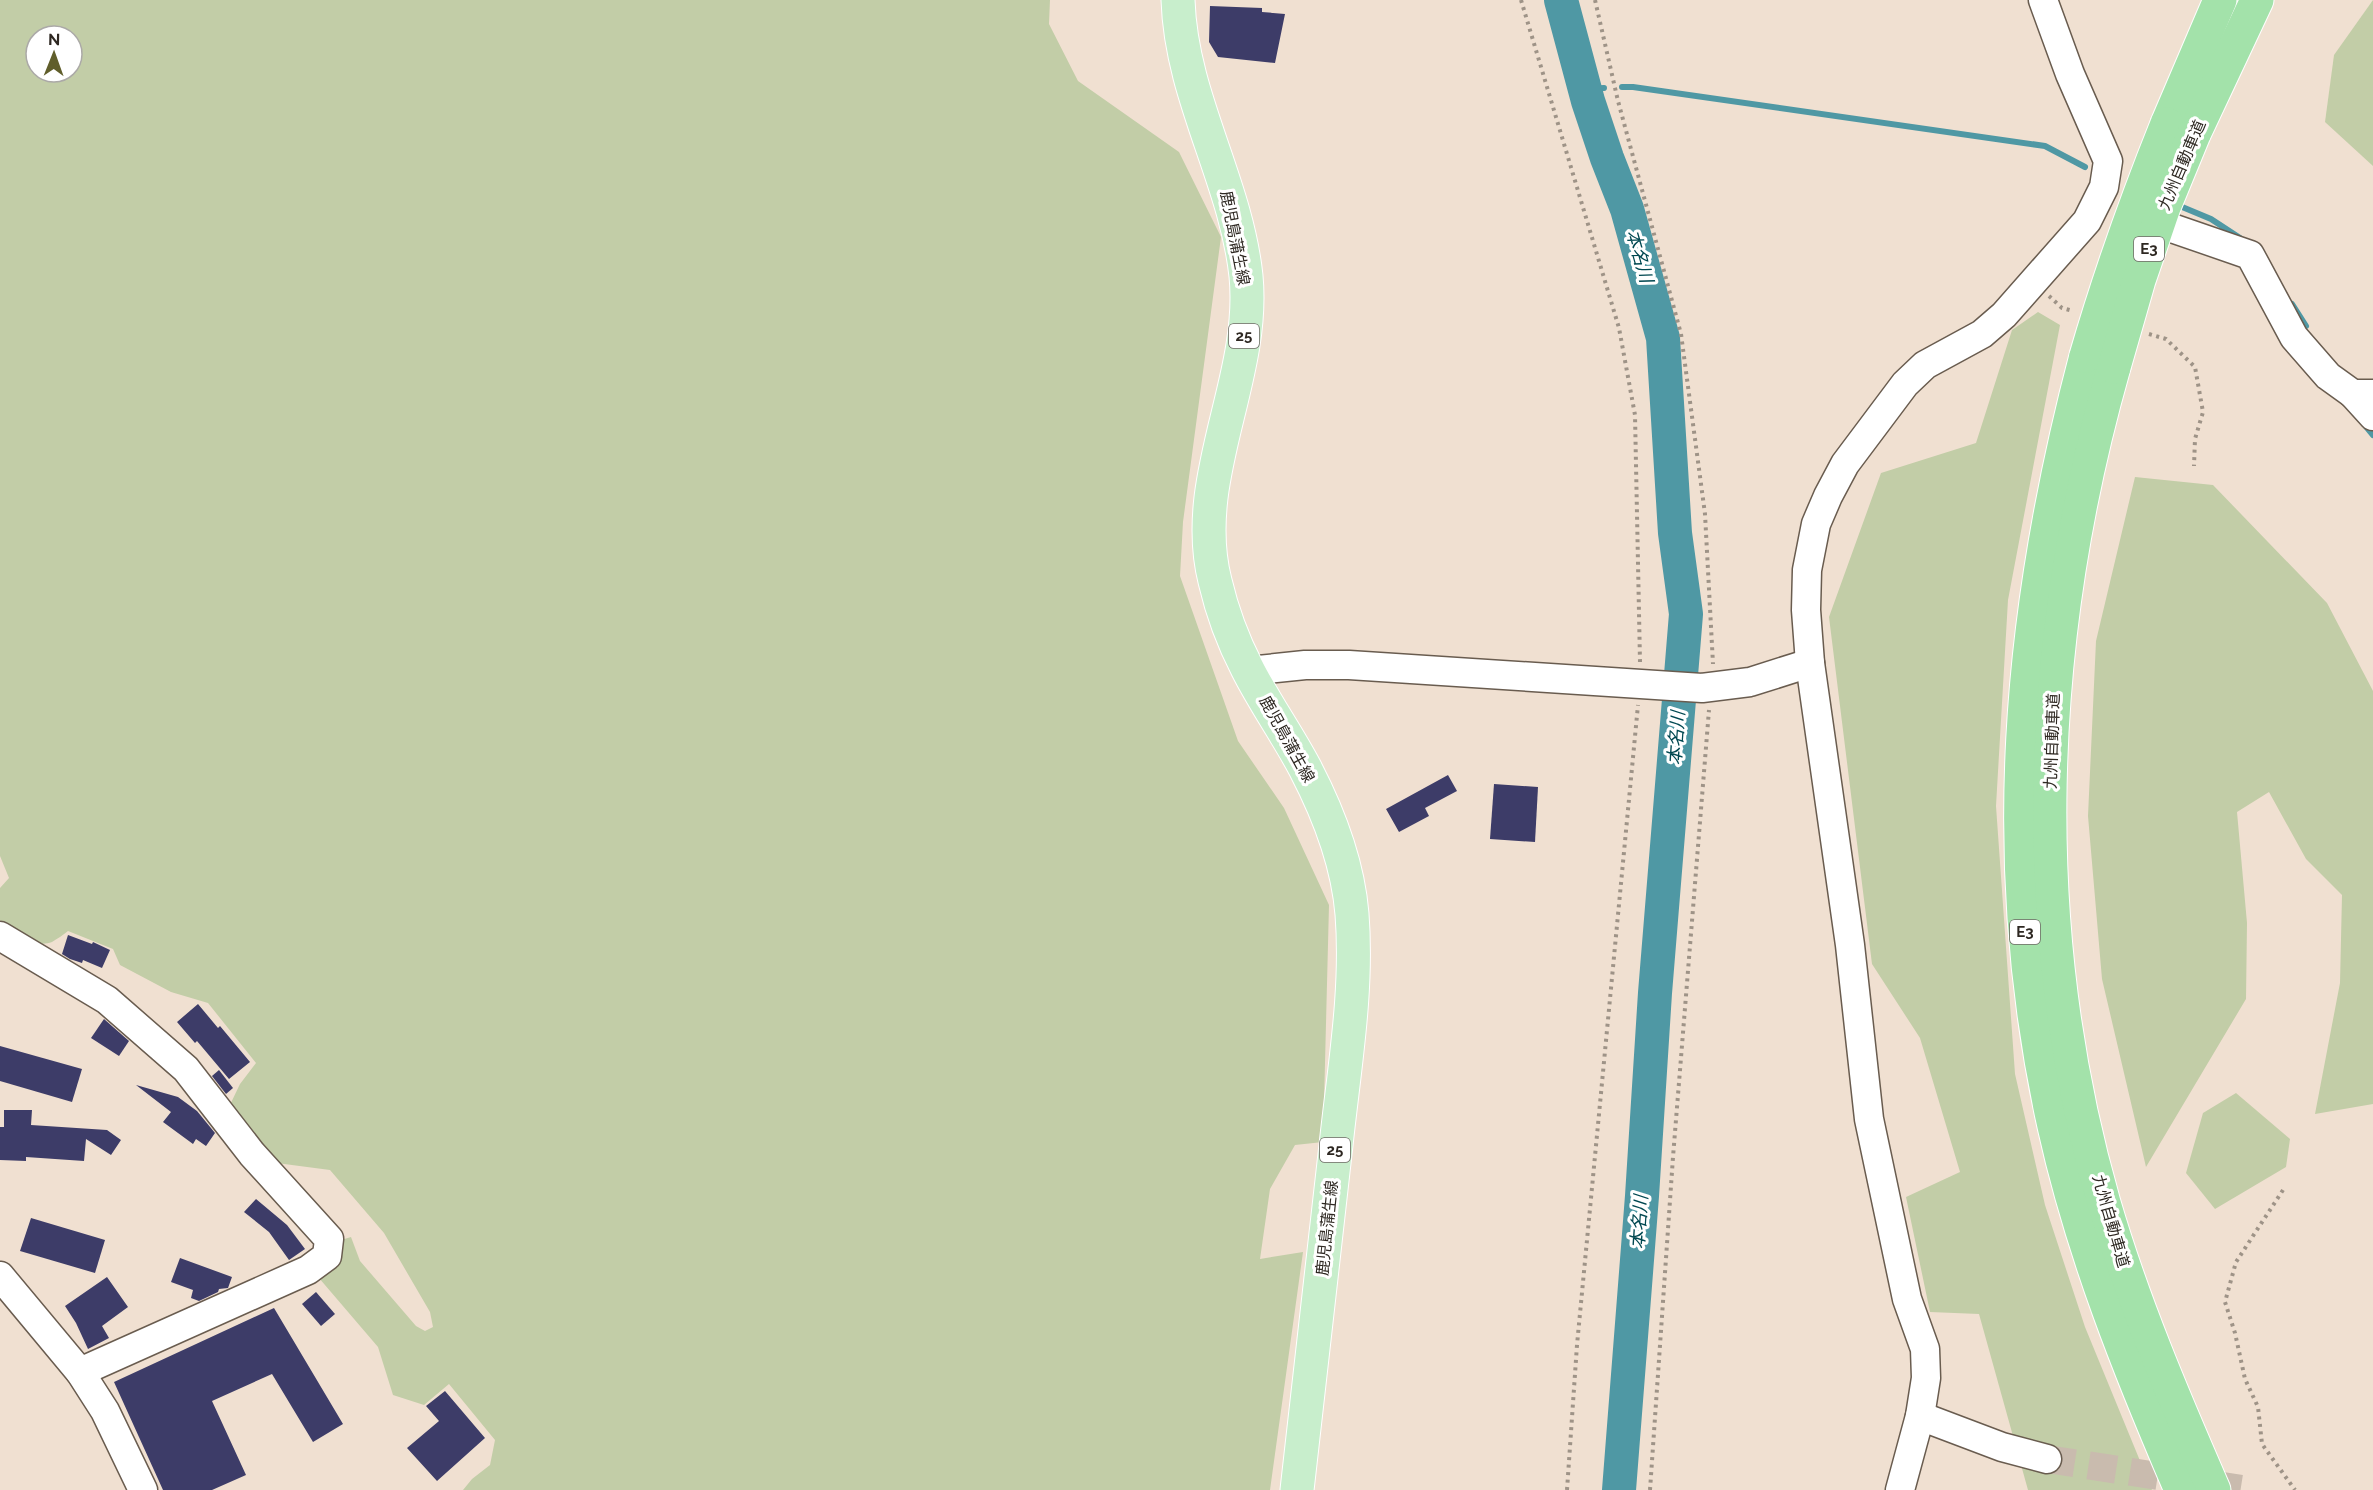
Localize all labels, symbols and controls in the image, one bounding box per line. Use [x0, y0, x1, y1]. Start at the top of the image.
north arrow [24, 24, 84, 84]
text: N [48, 30, 61, 49]
street label: 九州自動車道 [2154, 117, 2210, 213]
street label: 鹿児島蒲生線 [1217, 189, 1253, 287]
water label: 本名川 [1622, 227, 1658, 287]
road number: E3 [2134, 237, 2164, 261]
road number: 25 [1229, 324, 1259, 348]
street label: 鹿児島蒲生線 [1255, 692, 1319, 786]
street label: 九州自動車道 [2041, 693, 2063, 789]
water label: 本名川 [1664, 708, 1688, 766]
road number: E3 [2010, 920, 2040, 944]
road number: 25 [1320, 1138, 1350, 1162]
street label: 九州自動車道 [2089, 1172, 2133, 1270]
street label: 鹿児島蒲生線 [1313, 1179, 1341, 1277]
water label: 本名川 [1627, 1192, 1651, 1250]

